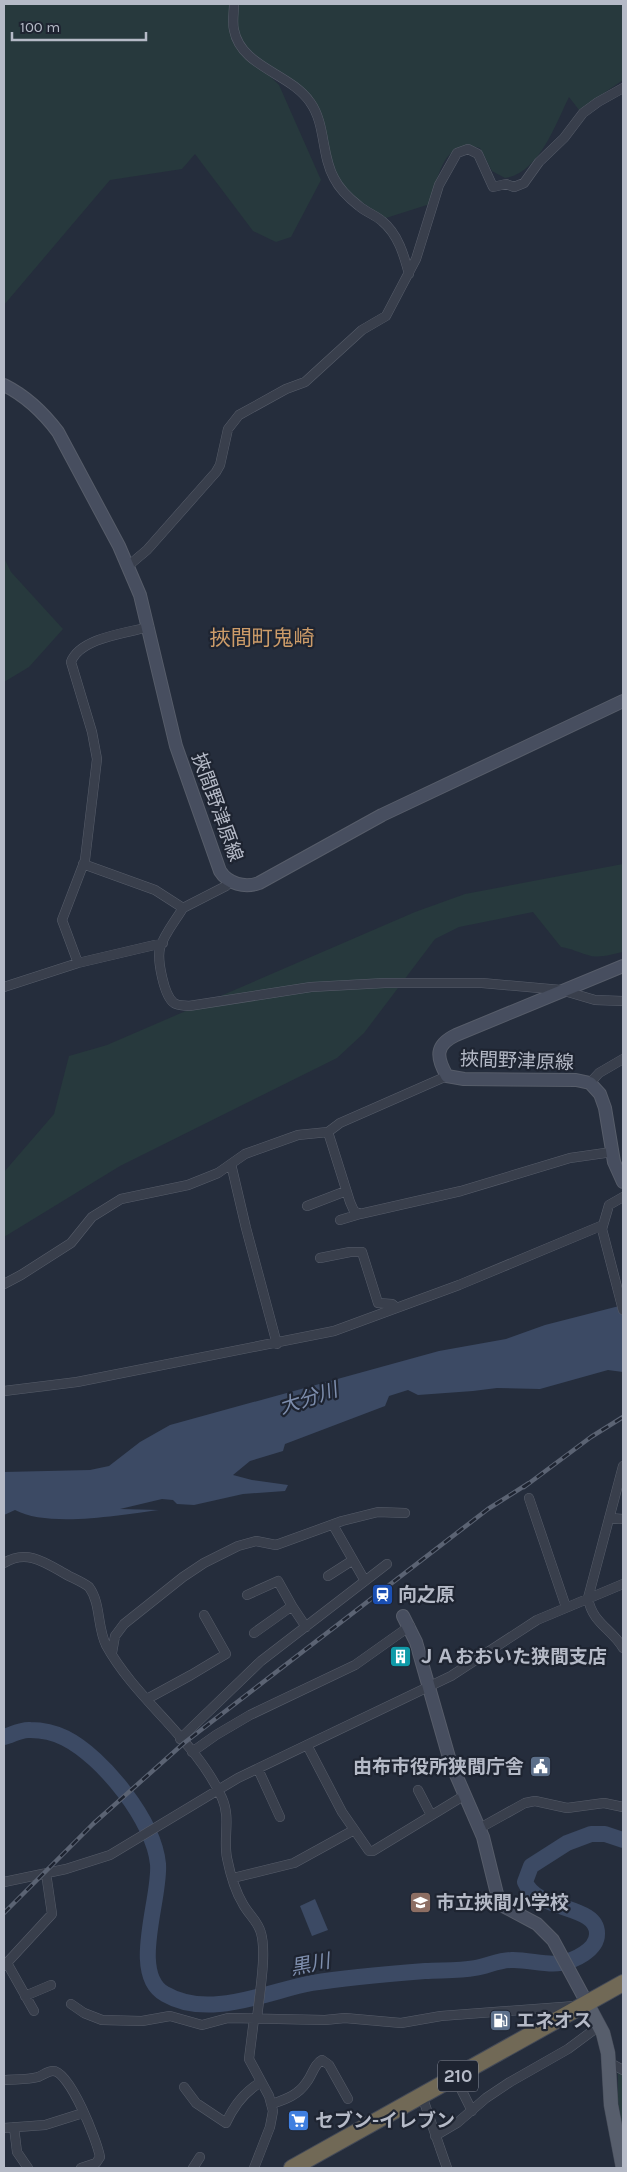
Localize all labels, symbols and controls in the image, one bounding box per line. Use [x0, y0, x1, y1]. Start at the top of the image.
scale bar [12, 10, 146, 42]
text: 100 m [20, 18, 60, 36]
district label: 挾間町鬼崎 [210, 626, 315, 650]
street label: 挾間野津原線 [187, 750, 247, 865]
street label: 挾間野津原線 [460, 1048, 574, 1074]
water label: 大分川 [276, 1378, 342, 1419]
station icon: 向之原 [370, 1582, 394, 1606]
place label: 向之原 [398, 1584, 455, 1606]
building icon: ＪＡおおいた狭間支店 [389, 1644, 413, 1668]
place label: ＪＡおおいた狭間支店 [417, 1646, 607, 1668]
public building icon: 由布市役所狭間庁舎 [528, 1754, 552, 1778]
place label: 由布市役所狭間庁舎 [353, 1756, 524, 1778]
school or university icon: 市立挾間小学校 [408, 1890, 432, 1914]
place label: 市立挾間小学校 [436, 1892, 569, 1914]
water label: 黒川 [288, 1949, 334, 1980]
fuel station icon: エネオス [488, 2008, 512, 2032]
place label: エネオス [516, 2010, 592, 2032]
road number: 210 [438, 2060, 478, 2092]
supermarket icon: セブン-イレブン [287, 2108, 311, 2132]
place label: セブン-イレブン [315, 2110, 455, 2132]

